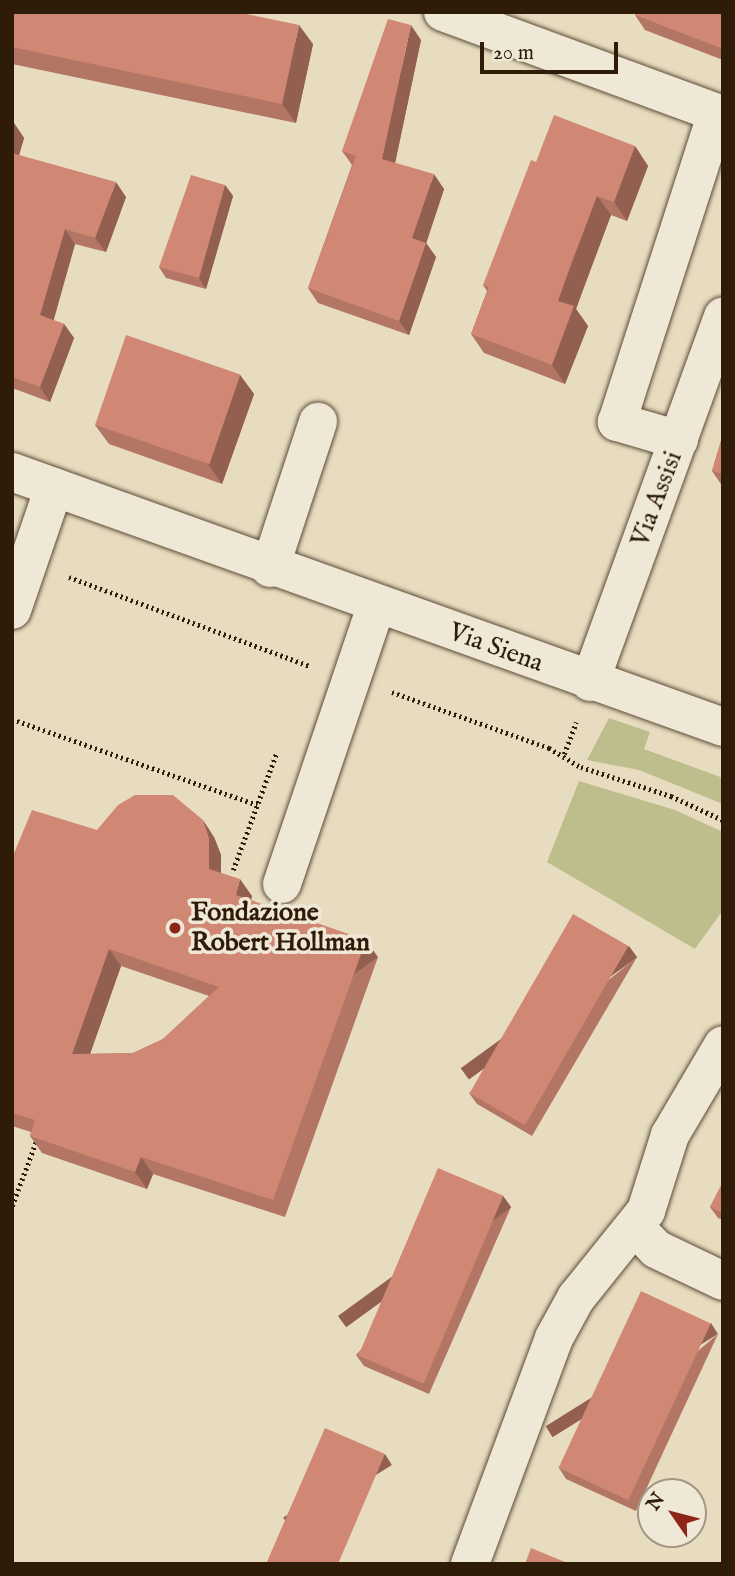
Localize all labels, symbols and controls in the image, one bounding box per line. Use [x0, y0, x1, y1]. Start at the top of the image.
scale bar [483, 28, 621, 72]
text: 20 m [493, 40, 534, 67]
street label: Via Assisi [625, 447, 689, 551]
street label: Via Siena [445, 617, 547, 679]
place label: Fondazione Robert Hollman [191, 897, 370, 958]
marker: Fondazione Robert Hollman [165, 918, 185, 938]
north arrow [637, 1478, 707, 1548]
text: N [642, 1488, 671, 1516]

